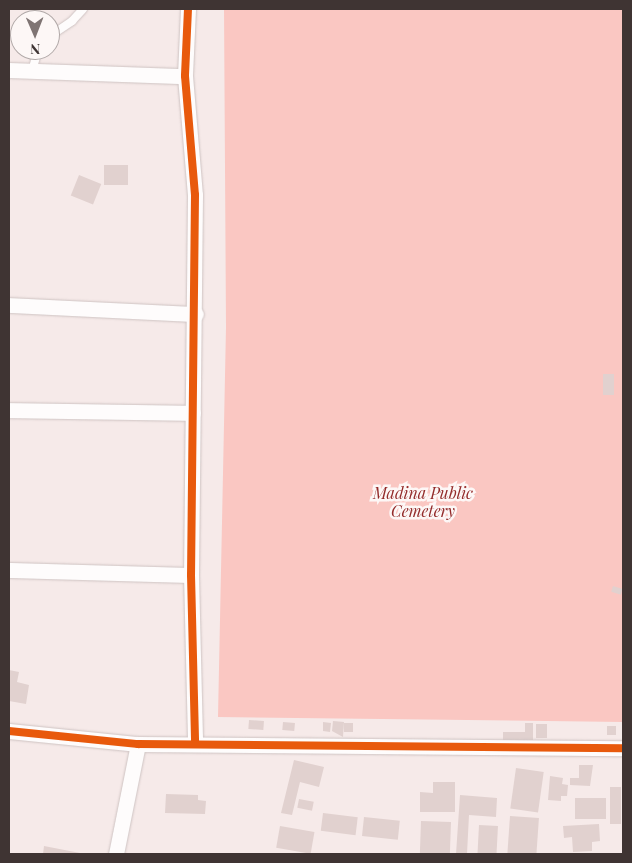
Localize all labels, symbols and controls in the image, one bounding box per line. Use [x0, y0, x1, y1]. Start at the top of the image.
north arrow [10, 10, 60, 60]
text: N [30, 40, 40, 59]
park label: Madina Public Cemetery [373, 483, 473, 521]

